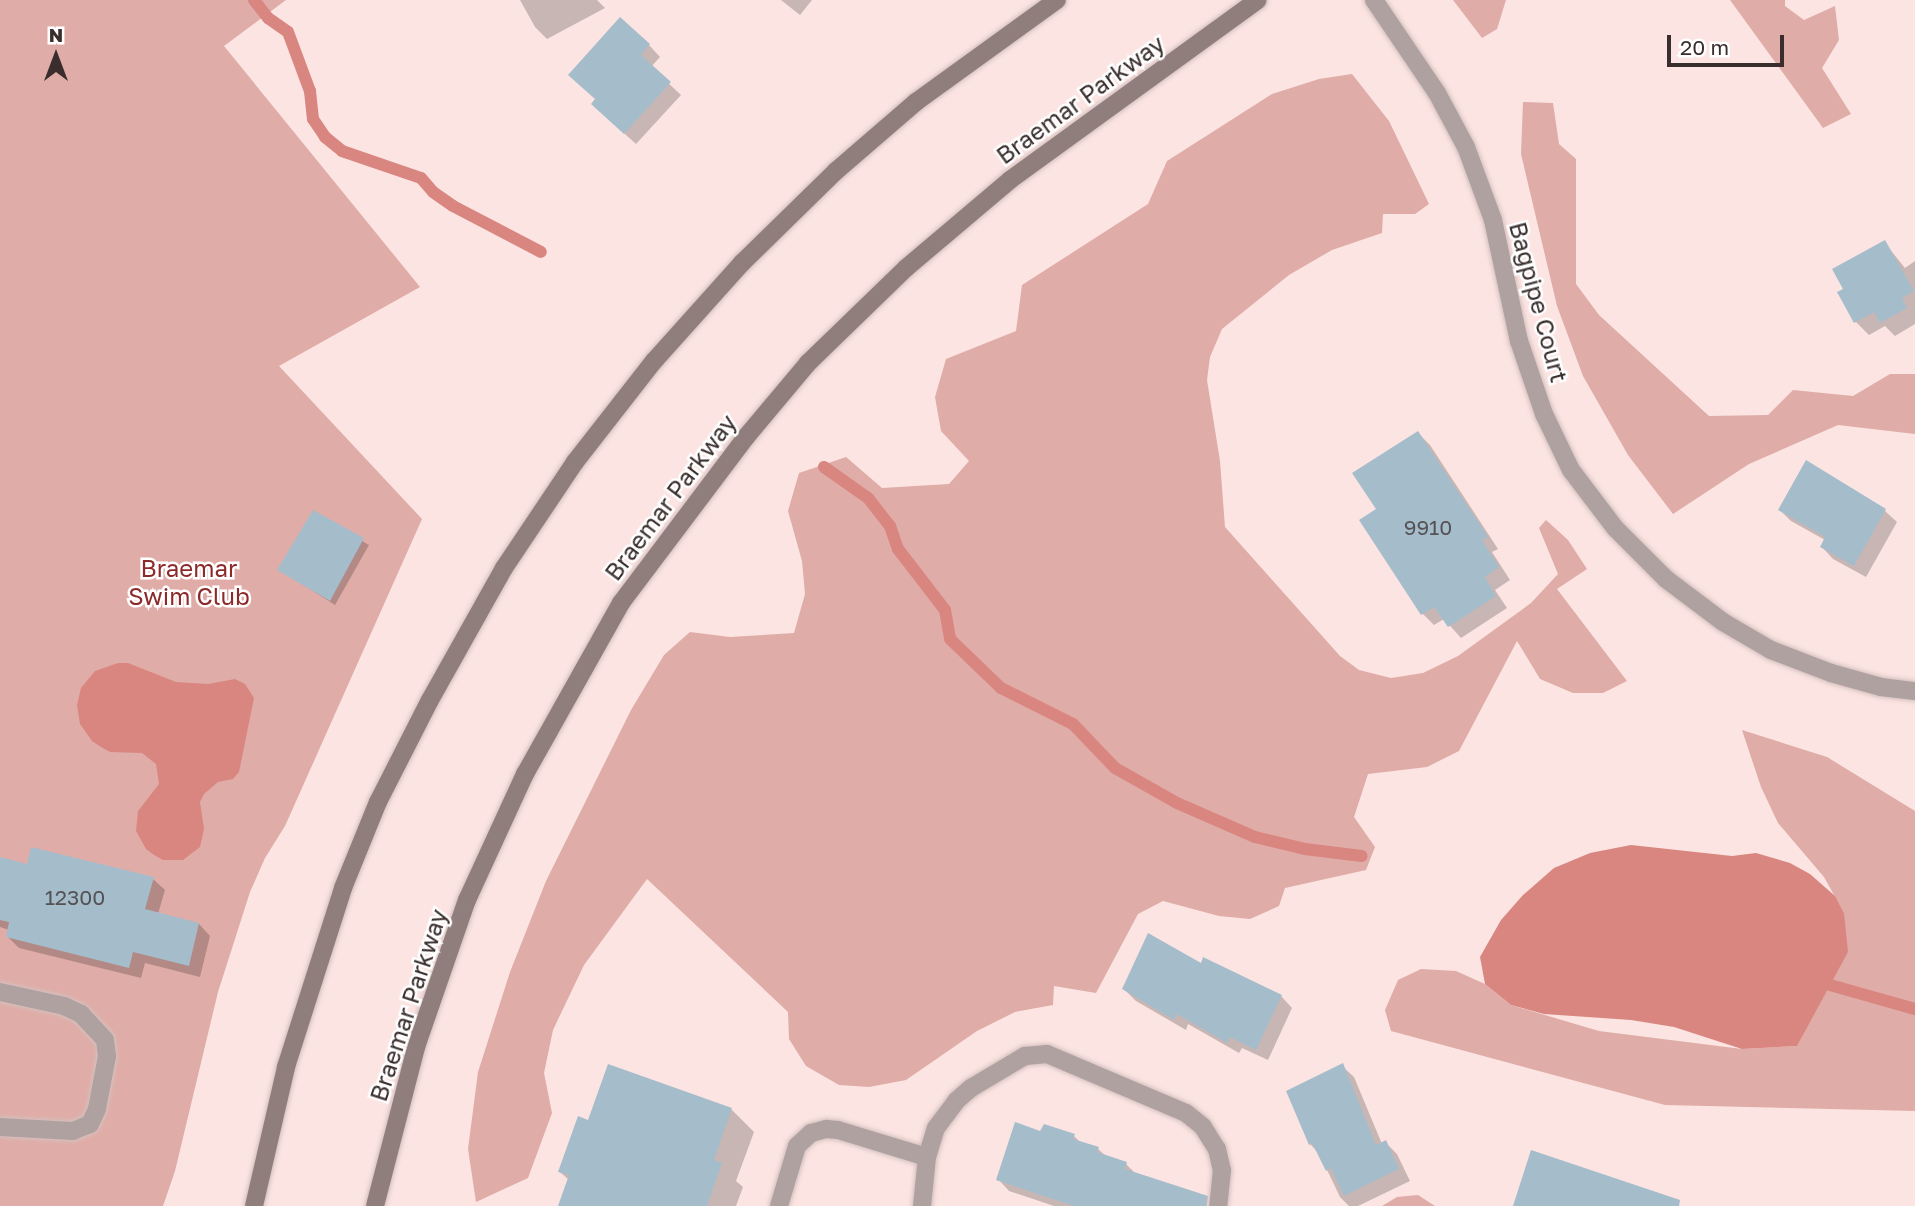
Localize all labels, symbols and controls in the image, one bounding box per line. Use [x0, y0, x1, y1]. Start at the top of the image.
north arrow [21, 21, 91, 91]
scale bar [1670, 21, 1787, 65]
text: N [49, 23, 63, 46]
street label: Braemar Parkway [990, 28, 1170, 170]
text: 20 m [1680, 34, 1729, 60]
street label: Bagpipe Court [1504, 219, 1574, 385]
street label: Braemar Parkway [598, 408, 742, 586]
house number: 9910 [1404, 514, 1452, 540]
park label: Braemar Swim Club [128, 554, 250, 610]
house number: 12300 [45, 884, 105, 910]
street label: Braemar Parkway [363, 905, 453, 1105]

